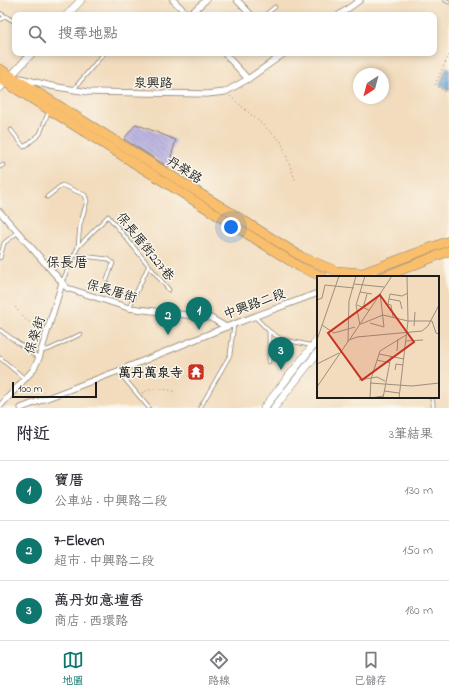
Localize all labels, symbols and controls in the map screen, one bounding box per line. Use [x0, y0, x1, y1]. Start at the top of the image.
search box [12, 12, 437, 56]
icon: search [26, 23, 48, 45]
text: 搜尋地點 [58, 23, 118, 45]
north arrow [353, 68, 389, 104]
street label: 泉興路 [133, 74, 173, 93]
street label: 丹榮路 [163, 152, 206, 189]
street label: 保長厝街227巷 [111, 209, 178, 285]
your location [221, 217, 241, 237]
district label: 保長厝 [46, 253, 88, 274]
street label: 保長厝街 [84, 275, 139, 308]
inset map [317, 276, 439, 398]
street label: 中興路二段 [221, 284, 288, 324]
pin: 1 [186, 297, 212, 330]
pin: 2 [155, 302, 181, 335]
street label: 保榮街 [20, 314, 50, 357]
pin: 3 [268, 337, 294, 370]
temple icon: 萬丹萬泉寺 [186, 362, 206, 382]
place label: 萬丹萬泉寺 [118, 364, 183, 383]
scale bar [12, 380, 97, 399]
text: 100 m [18, 381, 42, 397]
text: 附近 [16, 422, 50, 447]
text: 3筆結果 [389, 425, 433, 444]
text: 寶厝 [54, 470, 84, 492]
text: 1 [27, 481, 31, 500]
text: 130 m [405, 481, 433, 500]
text: 公車站 · 中興路二段 [54, 492, 167, 511]
text: 7-Eleven [54, 530, 105, 552]
text: 2 [26, 541, 32, 560]
text: 150 m [402, 541, 433, 560]
text: 超市 · 中興路二段 [54, 552, 154, 571]
text: 萬丹如意壇香 [54, 590, 144, 612]
text: 3 [26, 601, 32, 620]
text: 180 m [405, 601, 433, 620]
text: 商店 · 西環路 [54, 612, 128, 631]
tab: 地圖 [62, 649, 84, 689]
tab: 路線 [208, 649, 230, 689]
tab: 已儲存 [354, 649, 387, 689]

